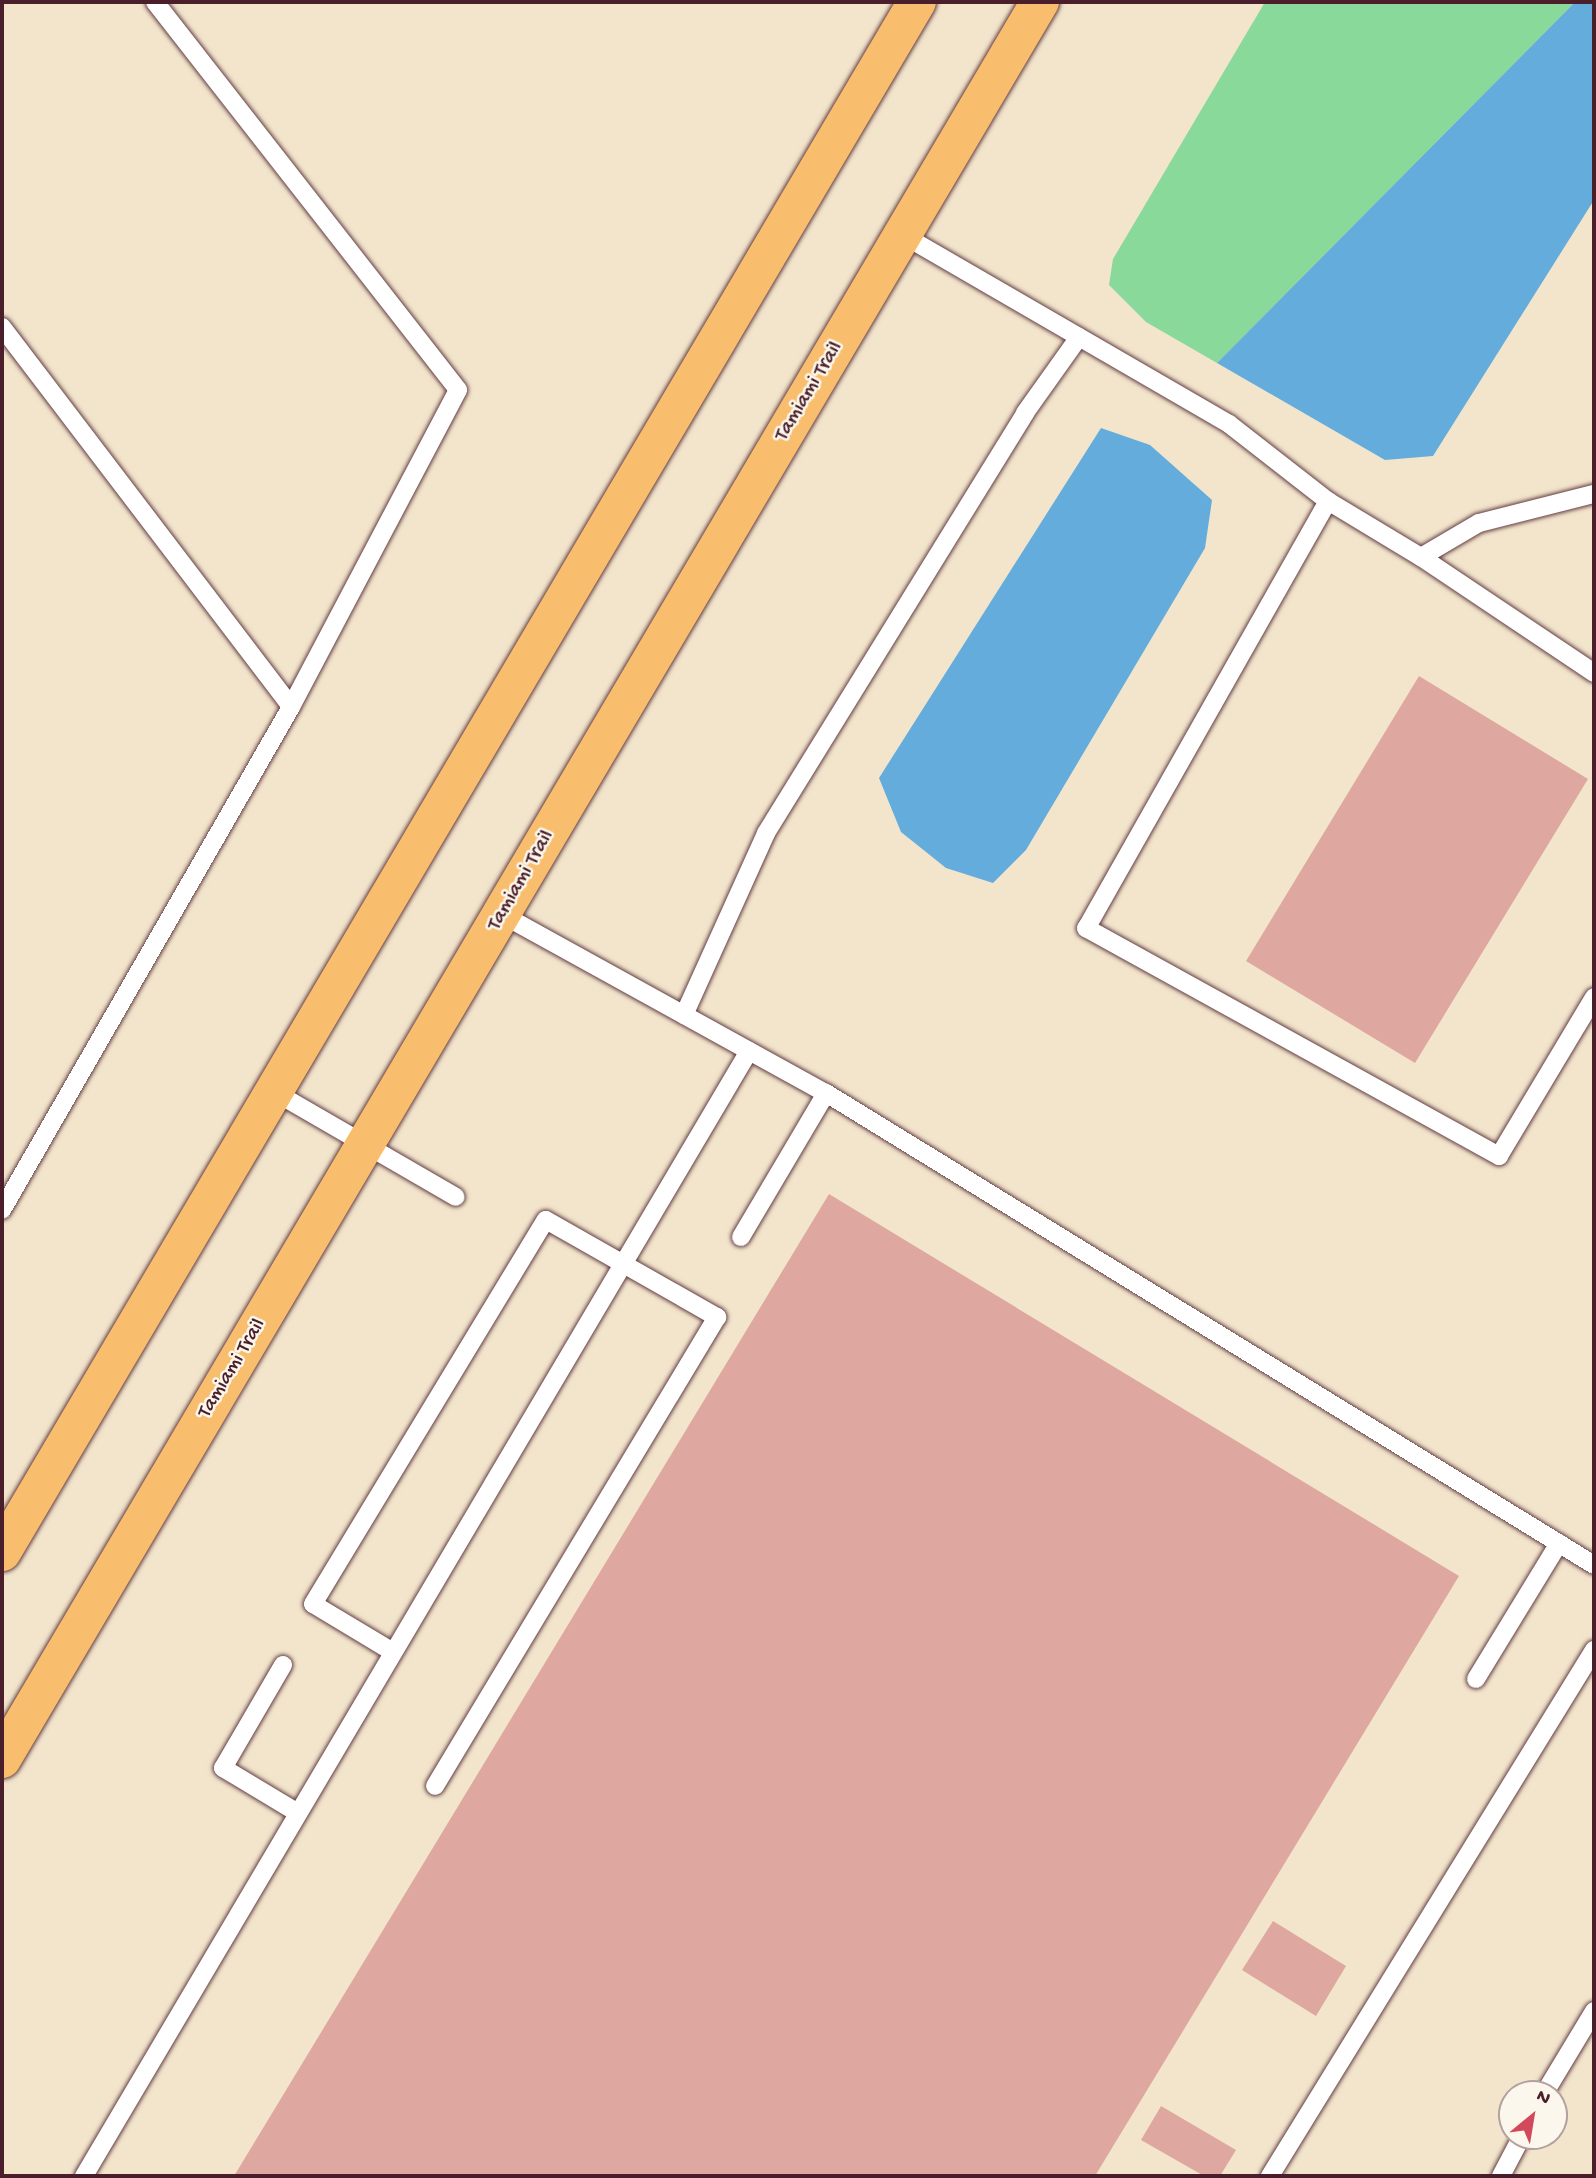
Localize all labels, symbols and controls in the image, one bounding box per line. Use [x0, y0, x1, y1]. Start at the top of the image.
street label: Tamiami Trail [770, 338, 850, 446]
street label: Tamiami Trail [483, 826, 561, 936]
street label: Tamiami Trail [193, 1315, 273, 1423]
north arrow [1498, 2080, 1568, 2150]
text: N [1532, 2085, 1554, 2111]

